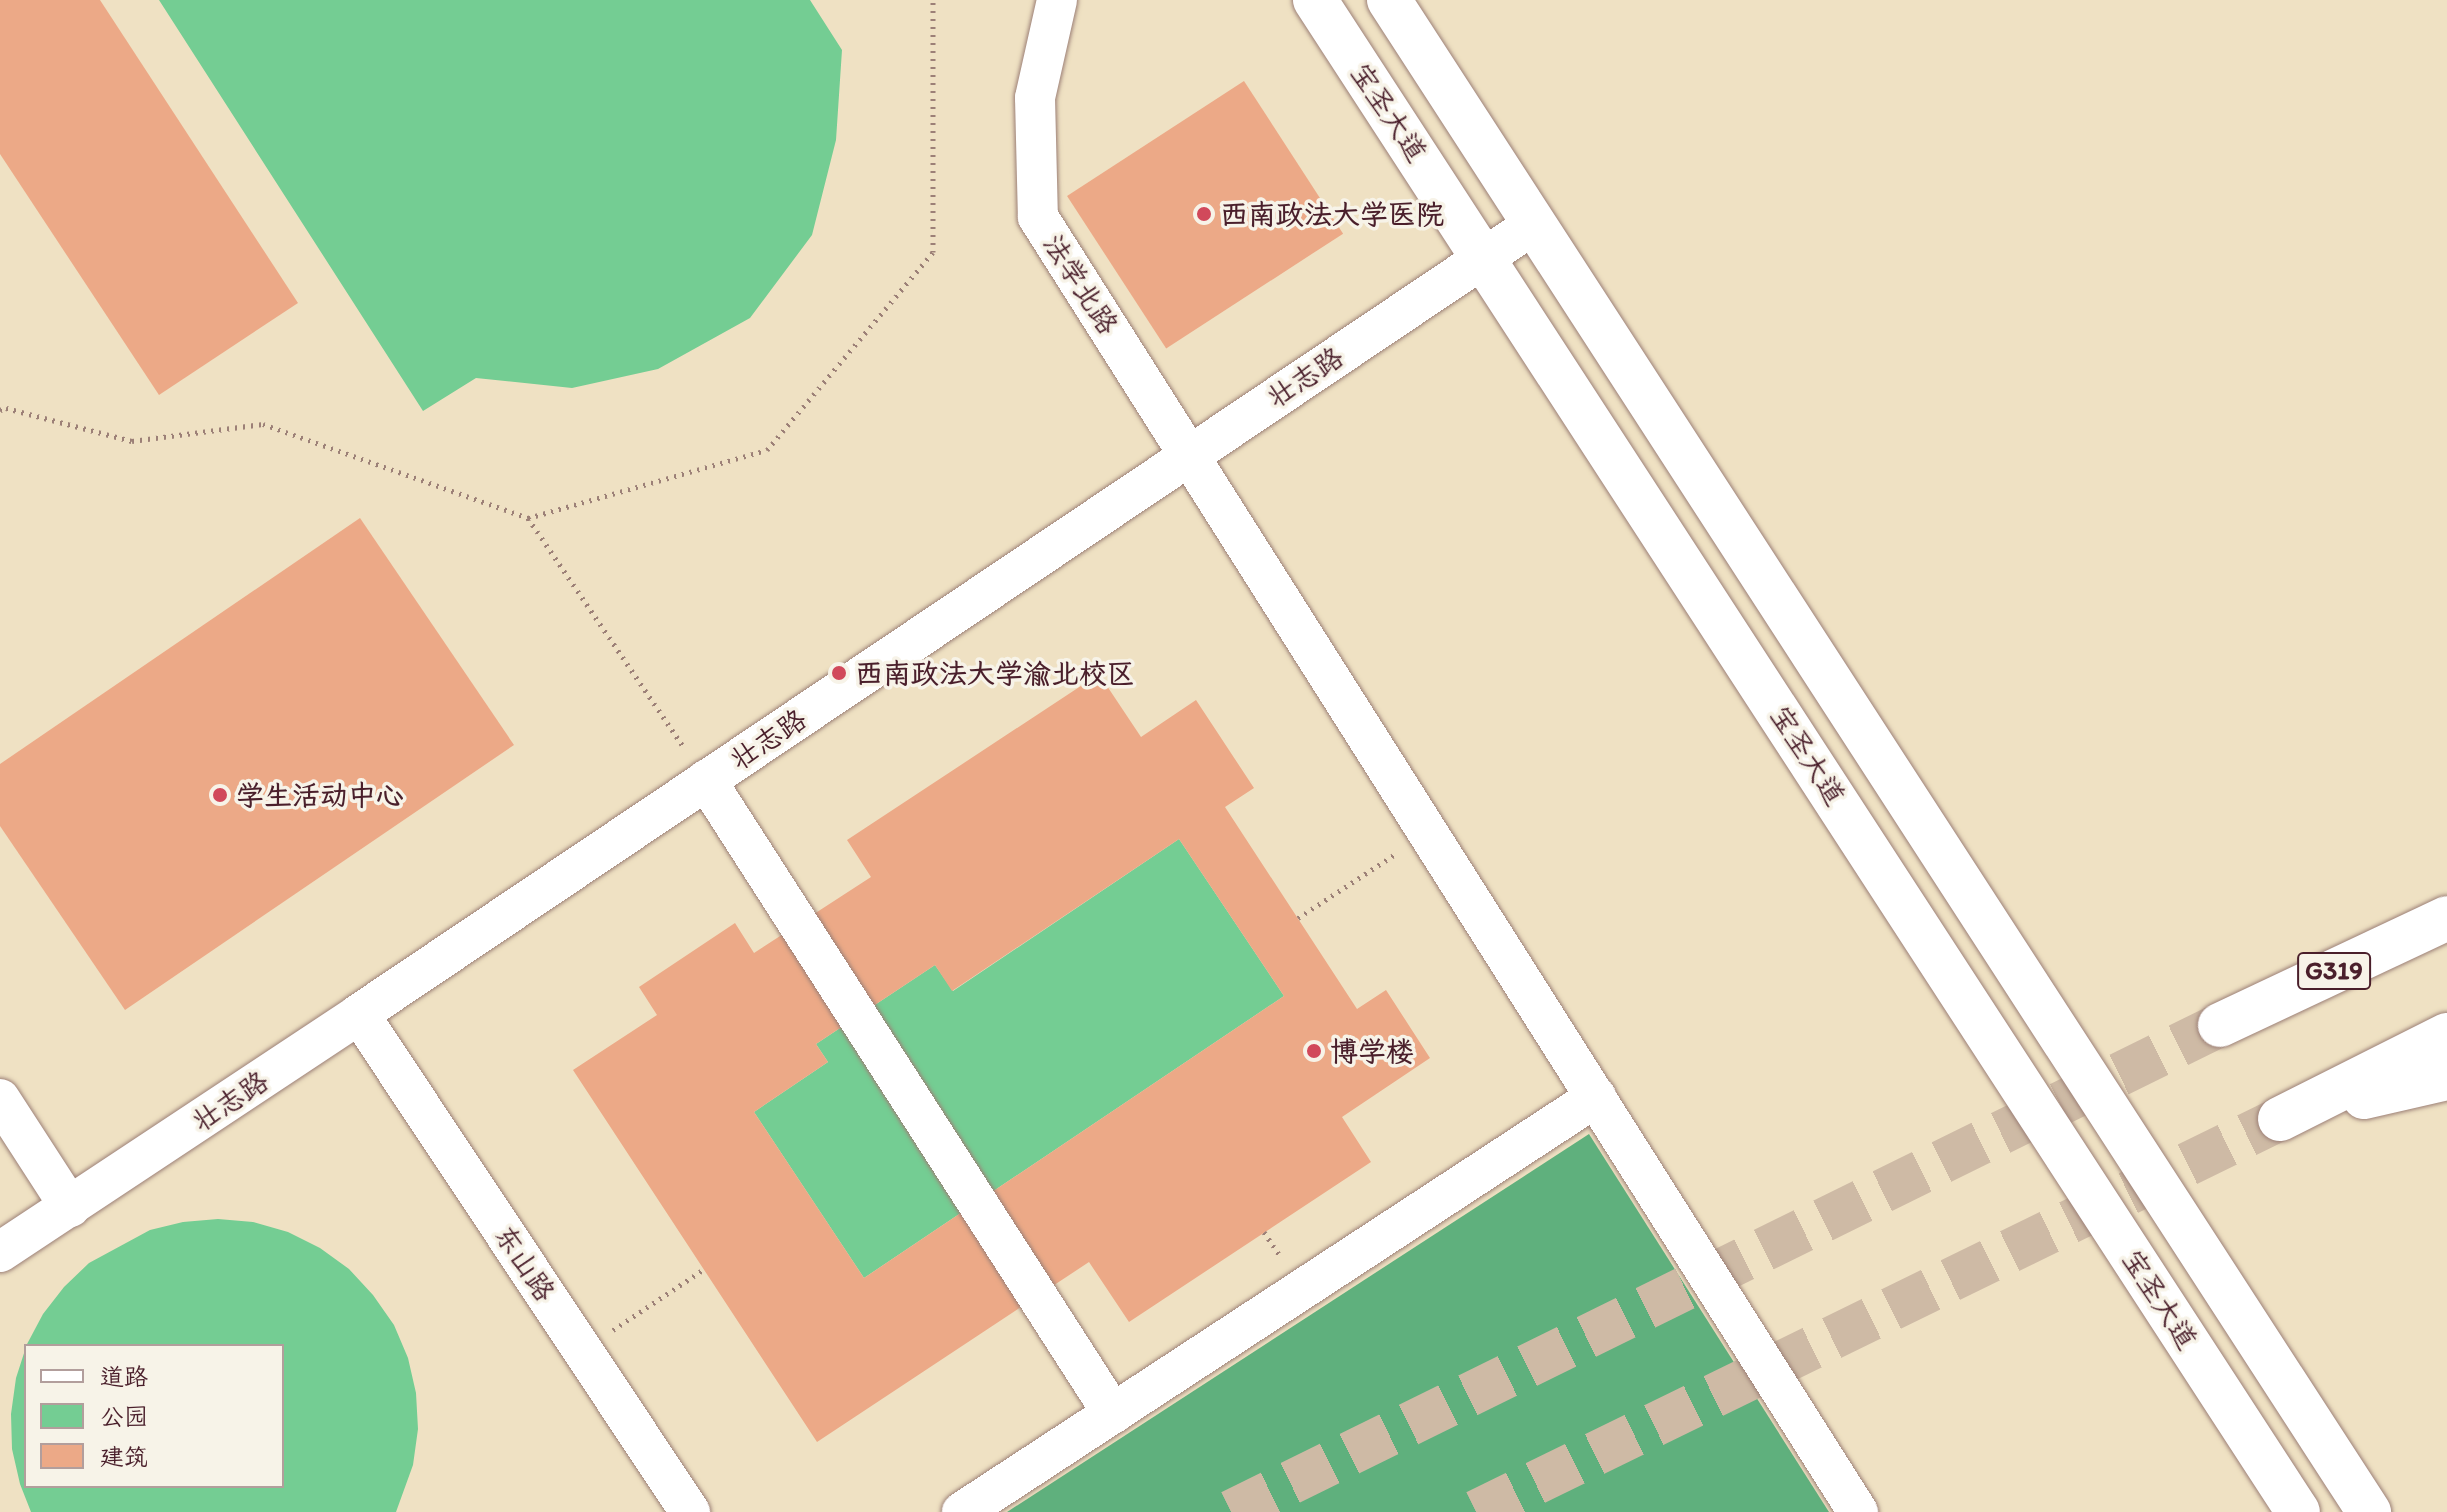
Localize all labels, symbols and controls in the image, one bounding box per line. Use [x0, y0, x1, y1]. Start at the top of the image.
street label: 宝圣大道 [1344, 56, 1434, 168]
place label: 西南政法大学医院 [1220, 197, 1444, 231]
marker: 西南政法大学医院 [1195, 205, 1213, 223]
street label: 法学北路 [1036, 228, 1126, 340]
street label: 壮志路 [1261, 340, 1349, 414]
place label: 西南政法大学渝北校区 [855, 656, 1135, 690]
marker: 西南政法大学渝北校区 [830, 664, 848, 682]
street label: 宝圣大道 [1763, 699, 1853, 811]
street label: 壮志路 [724, 702, 812, 776]
place label: 学生活动中心 [236, 778, 404, 812]
marker: 学生活动中心 [211, 786, 229, 804]
road number: G319 [2296, 949, 2372, 993]
place label: 博学楼 [1330, 1034, 1414, 1068]
marker: 博学楼 [1305, 1042, 1323, 1060]
street label: 壮志路 [186, 1064, 274, 1138]
street label: 东山路 [488, 1219, 562, 1307]
street label: 宝圣大道 [2115, 1243, 2205, 1355]
legend [24, 1344, 284, 1488]
text: 道路 [100, 1362, 148, 1391]
text: 公园 [100, 1402, 148, 1431]
text: 建筑 [100, 1442, 148, 1471]

